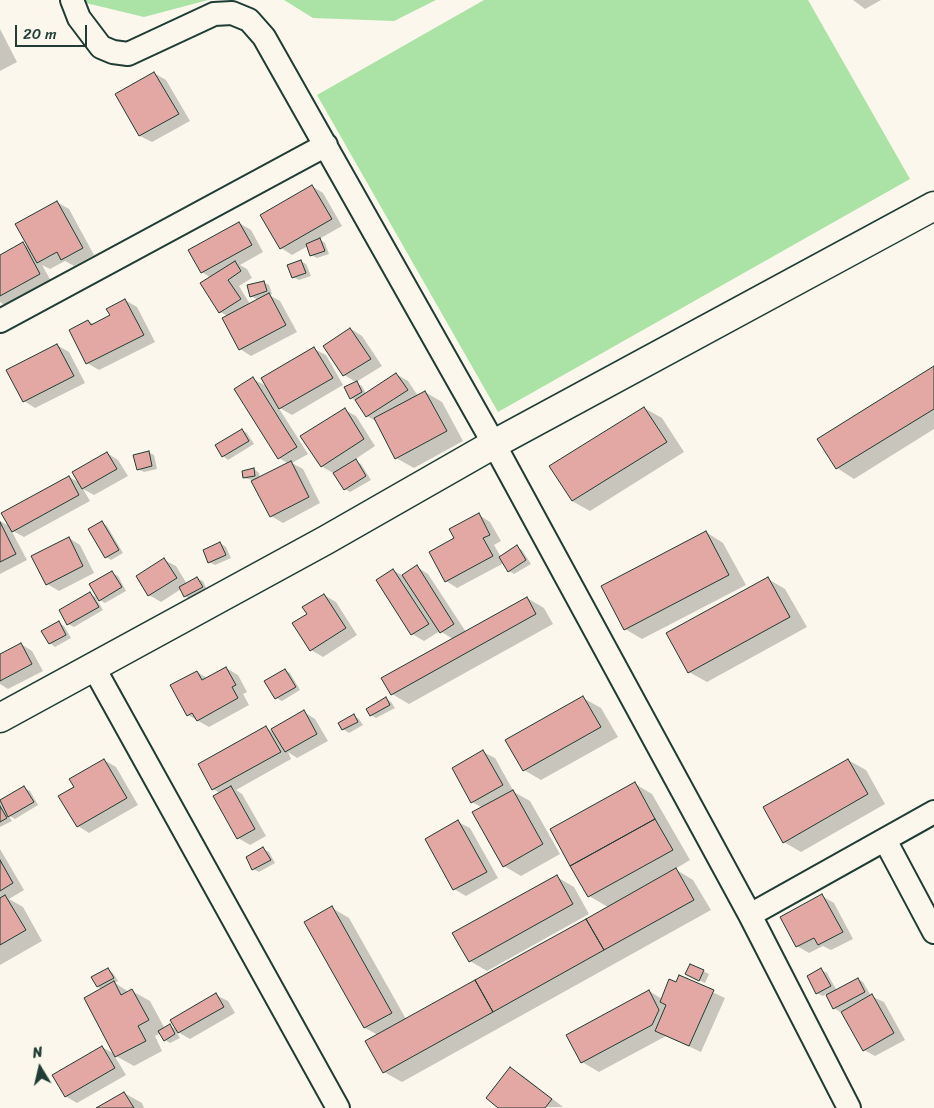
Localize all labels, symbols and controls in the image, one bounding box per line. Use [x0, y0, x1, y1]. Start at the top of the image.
scale bar [18, 15, 90, 47]
text: 20 m [23, 21, 57, 47]
text: N [31, 1040, 44, 1066]
north arrow [15, 1043, 65, 1093]

